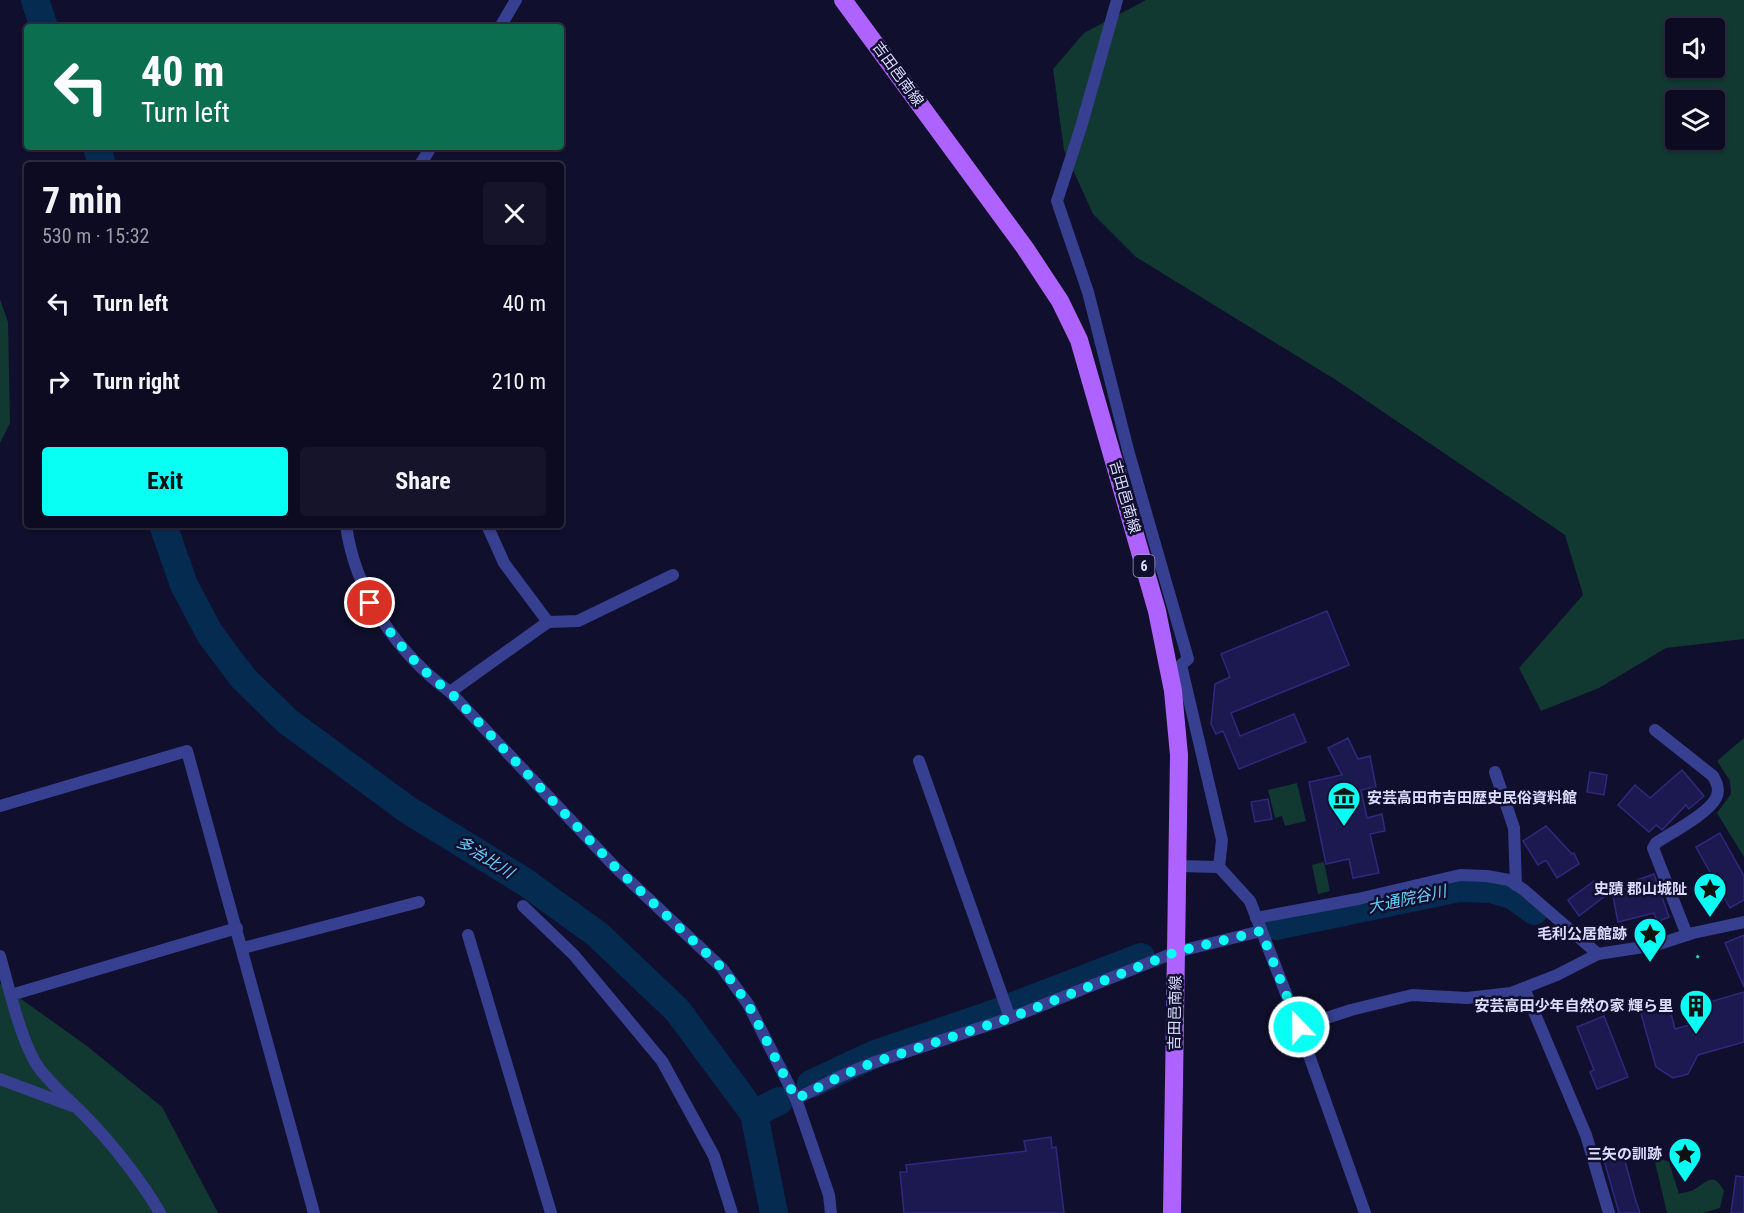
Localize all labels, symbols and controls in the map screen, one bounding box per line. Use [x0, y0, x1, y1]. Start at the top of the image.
map controls [1665, 18, 1725, 150]
button: sound [1665, 18, 1725, 78]
street label: 吉田邑南線 [869, 38, 927, 110]
text: 40 m [141, 47, 224, 96]
icon: left [42, 48, 120, 126]
button: layers [1665, 90, 1725, 150]
text: Turn left [141, 97, 230, 129]
text: 7 min [42, 180, 122, 222]
button: close [483, 182, 546, 245]
text: 530 m · 15:32 [42, 224, 149, 248]
icon: left [42, 287, 75, 320]
text: Turn left [93, 291, 168, 316]
text: 40 m [503, 291, 546, 316]
icon: right [42, 365, 75, 398]
text: Turn right [93, 369, 180, 394]
text: 210 m [492, 369, 546, 394]
button: Exit [42, 447, 288, 516]
button: Share [300, 447, 546, 516]
street label: 吉田邑南線 [1106, 458, 1144, 536]
road number: 6 [1134, 555, 1154, 577]
pin [344, 577, 395, 628]
icon: arrive [353, 586, 386, 619]
museum icon: 安芸高田市吉田歴史民俗資料館 [1326, 780, 1362, 827]
place label: 安芸高田市吉田歴史民俗資料館 [1367, 789, 1577, 807]
water label: 多治比川 [453, 832, 519, 883]
place icon: 史蹟 郡山城阯 [1692, 871, 1728, 918]
place label: 史蹟 郡山城阯 [1594, 880, 1687, 898]
water label: 大通院谷川 [1366, 881, 1450, 917]
place icon: 毛利公居館跡 [1632, 916, 1668, 963]
place label: 毛利公居館跡 [1537, 925, 1627, 943]
street label: 吉田邑南線 [1165, 975, 1185, 1051]
building icon: 安芸高田少年自然の家 輝ら里 [1678, 988, 1714, 1035]
position arrow [1267, 995, 1331, 1059]
place label: 安芸高田少年自然の家 輝ら里 [1475, 997, 1673, 1015]
place icon: 三矢の訓跡 [1667, 1136, 1703, 1183]
place label: 三矢の訓跡 [1587, 1145, 1662, 1163]

